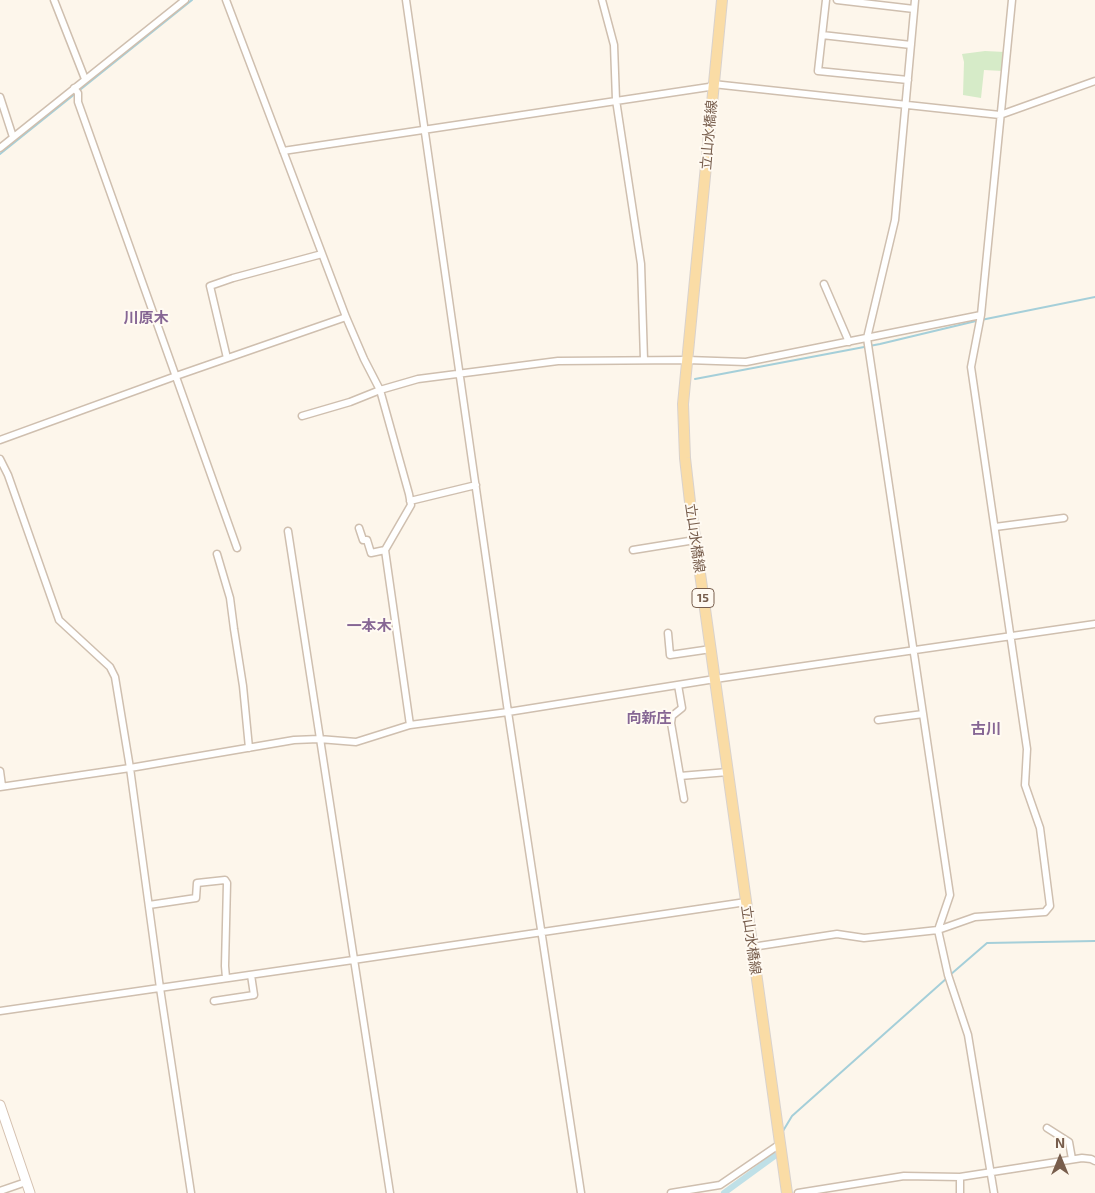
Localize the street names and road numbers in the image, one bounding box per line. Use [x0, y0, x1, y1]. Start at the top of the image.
street label: 立山水橋線 [698, 99, 720, 171]
street label: 立山水橋線 [682, 502, 708, 574]
road number: 15 [692, 588, 714, 608]
street label: 立山水橋線 [738, 904, 764, 976]

